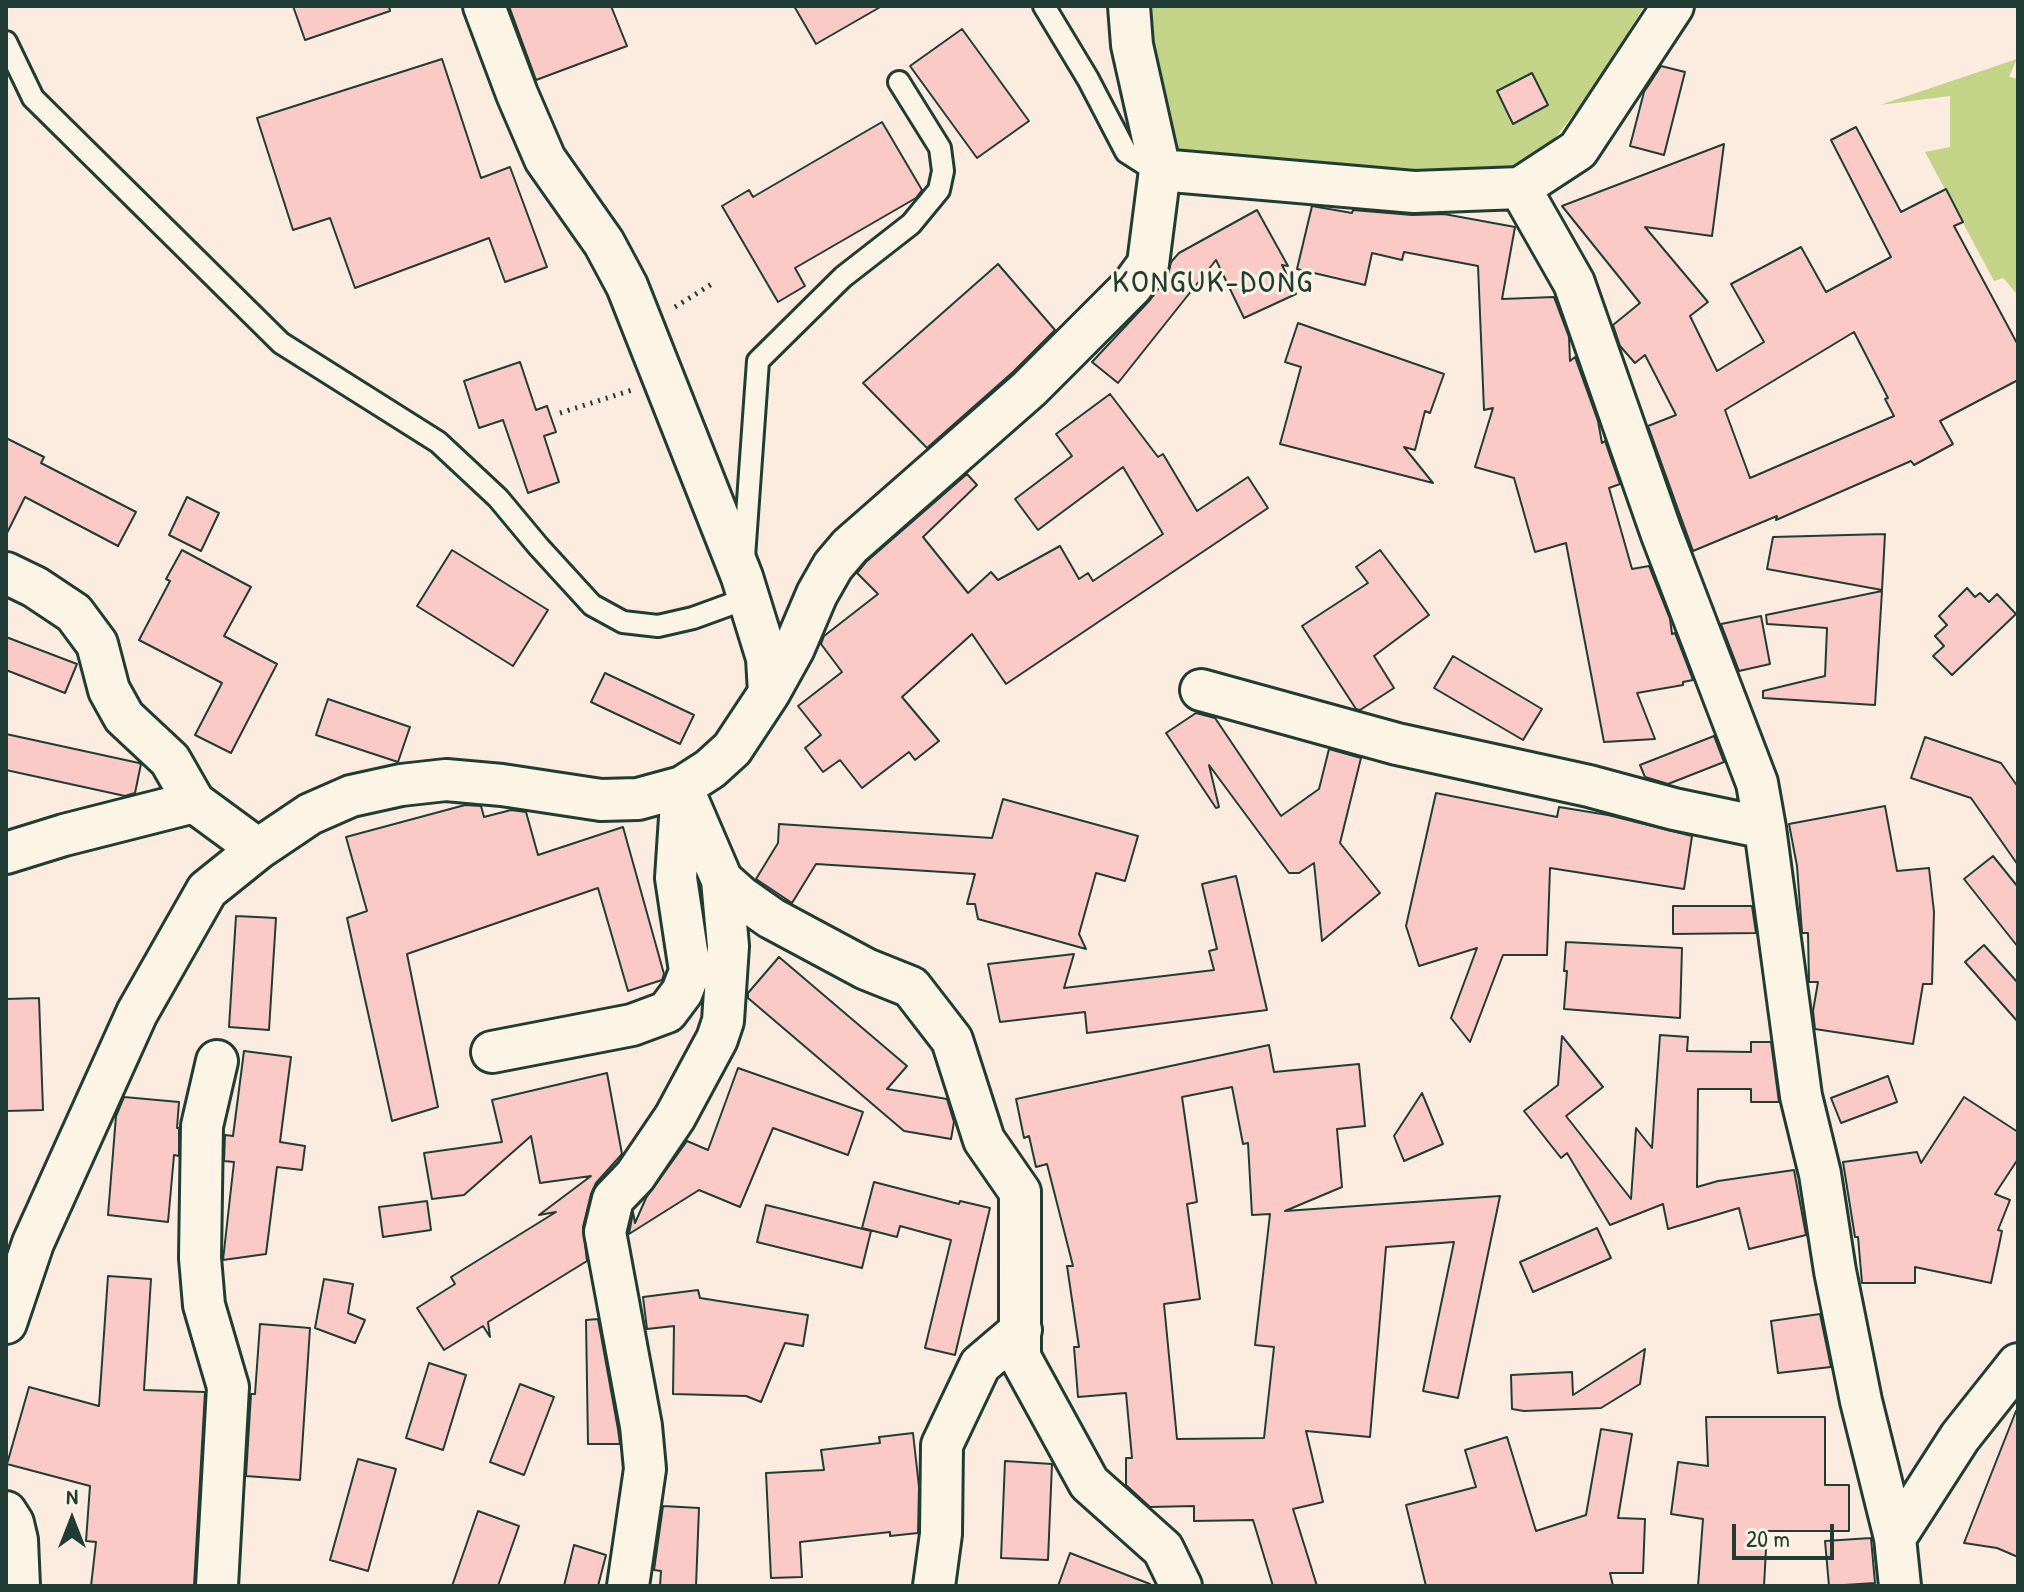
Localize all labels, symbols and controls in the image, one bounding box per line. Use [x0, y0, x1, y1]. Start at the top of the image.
district label: KONGUK-DONG [1112, 264, 1314, 302]
north arrow [32, 1480, 112, 1560]
text: N [66, 1481, 78, 1511]
scale bar [1736, 1508, 1838, 1558]
text: 20 m [1746, 1522, 1790, 1554]

